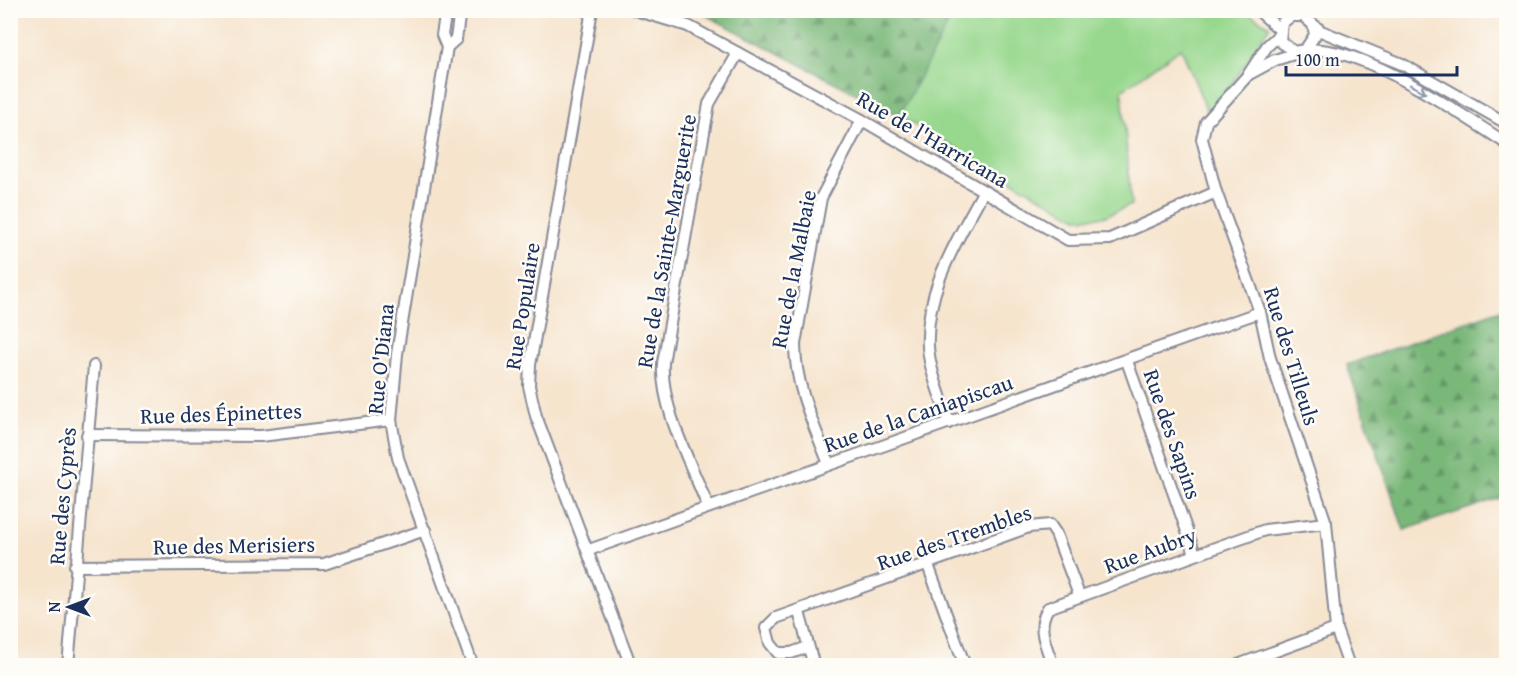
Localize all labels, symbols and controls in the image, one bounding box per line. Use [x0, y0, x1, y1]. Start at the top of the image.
scale bar [1286, 39, 1457, 77]
text: 100 m [1295, 46, 1340, 73]
street label: Rue de l'Harricana [851, 82, 1015, 196]
one-way arrow [1409, 83, 1426, 95]
street label: Rue de la Sainte-Marguerite [628, 111, 704, 371]
street label: Rue de la Malbaie [762, 187, 824, 351]
street label: Rue Populaire [496, 240, 548, 372]
street label: Rue des Tilleuls [1256, 283, 1328, 429]
street label: Rue O'Diana [358, 301, 402, 416]
street label: Rue des Sapins [1136, 365, 1210, 503]
street label: Rue de la Caniapiscau [819, 366, 1017, 460]
street label: Rue des Épinettes [140, 394, 302, 432]
street label: Rue des Cyprès [40, 426, 84, 566]
street label: Rue des Trembles [873, 496, 1035, 578]
street label: Rue Aubry [1099, 518, 1201, 582]
street label: Rue des Merisiers [153, 528, 315, 562]
north arrow [39, 577, 99, 637]
text: N [42, 601, 66, 612]

